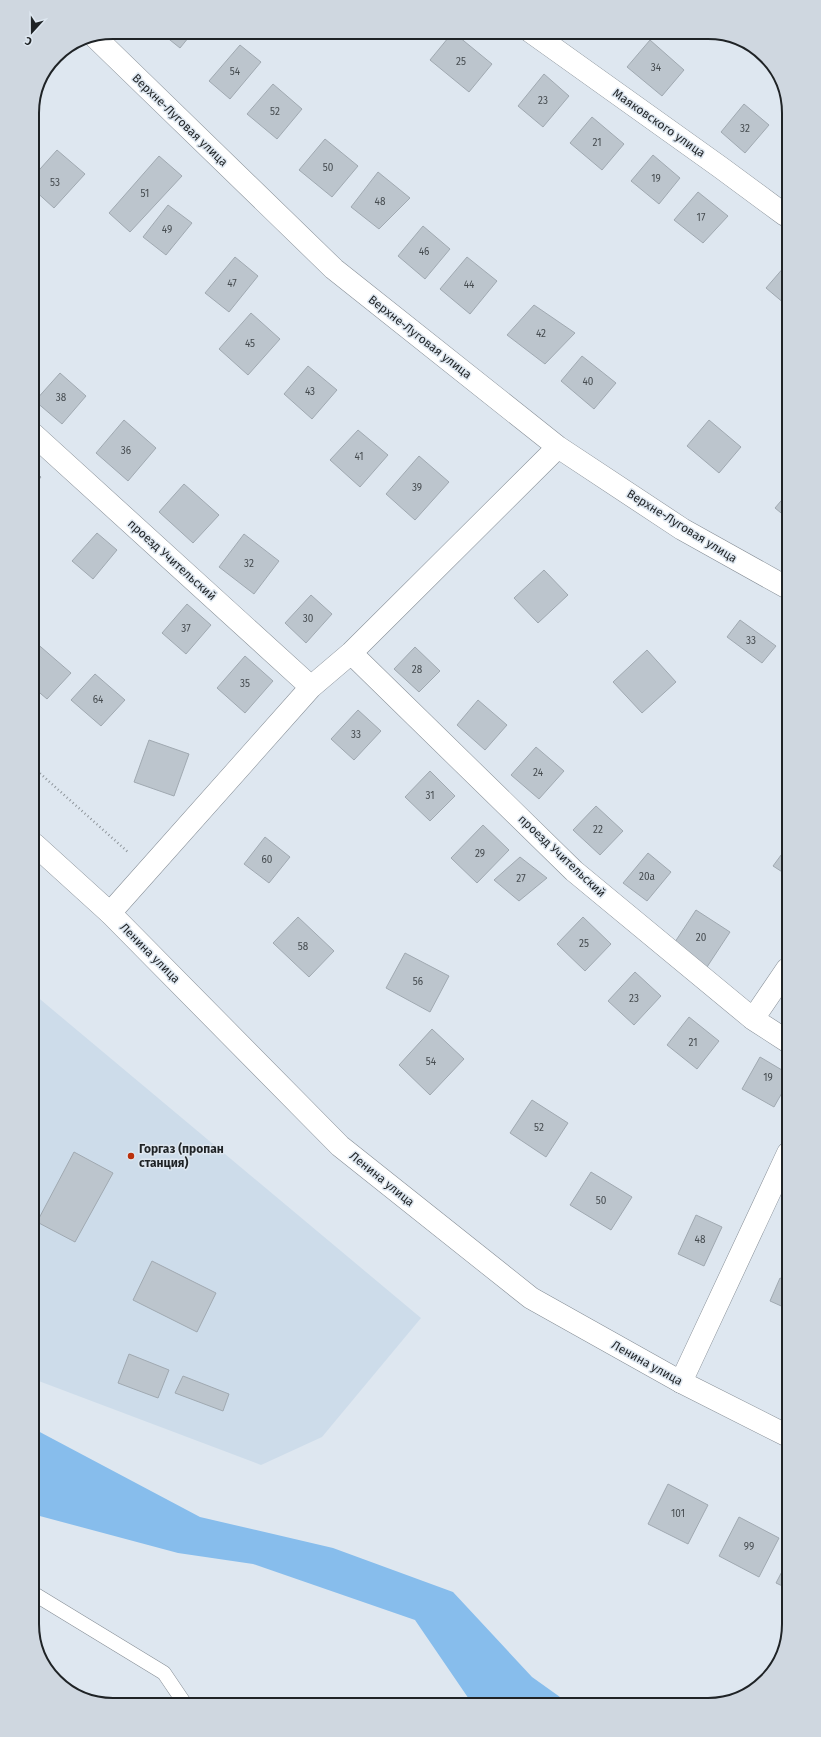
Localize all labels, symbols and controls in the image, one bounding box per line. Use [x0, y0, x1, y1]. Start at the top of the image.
north arrow [12, 12, 52, 52]
text: С [23, 33, 34, 48]
house number: 25 [456, 56, 466, 68]
house number: 34 [651, 62, 662, 74]
house number: 54 [230, 66, 241, 78]
street label: Верхне-Луговая улица [129, 71, 231, 169]
street label: Маяковского улица [610, 86, 708, 160]
house number: 23 [538, 95, 548, 107]
house number: 52 [270, 106, 280, 118]
house number: 32 [740, 123, 750, 135]
house number: 21 [592, 137, 602, 149]
house number: 50 [323, 162, 334, 174]
house number: 19 [651, 173, 661, 185]
house number: 53 [50, 177, 60, 189]
house number: 51 [141, 188, 149, 200]
house number: 48 [375, 196, 386, 208]
house number: 17 [697, 212, 706, 224]
house number: 49 [162, 224, 172, 236]
house number: 46 [419, 246, 429, 258]
house number: 47 [227, 278, 237, 290]
house number: 44 [464, 279, 475, 291]
street label: Верхне-Луговая улица [366, 292, 474, 382]
house number: 42 [536, 328, 546, 340]
house number: 45 [245, 338, 255, 350]
house number: 40 [583, 376, 594, 388]
house number: 43 [305, 386, 315, 398]
house number: 38 [56, 392, 67, 404]
house number: 36 [121, 445, 131, 457]
house number: 41 [354, 451, 364, 463]
house number: 39 [412, 482, 422, 494]
street label: Верхне-Луговая улица [624, 486, 740, 566]
street label: проезд Учительский [125, 517, 219, 603]
house number: 32 [244, 558, 254, 570]
house number: 30 [303, 613, 314, 625]
house number: 37 [181, 623, 191, 635]
house number: 33 [746, 635, 756, 647]
house number: 28 [412, 664, 423, 676]
house number: 35 [240, 678, 250, 690]
house number: 64 [93, 694, 104, 706]
house number: 33 [351, 729, 361, 741]
house number: 24 [533, 767, 544, 779]
house number: 31 [425, 790, 435, 802]
street label: проезд Учительский [515, 812, 609, 900]
house number: 22 [593, 824, 603, 836]
house number: 29 [475, 848, 485, 860]
house number: 60 [262, 854, 273, 866]
house number: 20a [639, 871, 655, 883]
house number: 27 [516, 873, 526, 885]
street label: Ленина улица [117, 920, 183, 986]
house number: 20 [696, 932, 707, 944]
house number: 25 [579, 938, 589, 950]
house number: 58 [298, 941, 309, 953]
house number: 56 [413, 976, 423, 988]
house number: 23 [629, 993, 639, 1005]
house number: 21 [688, 1037, 698, 1049]
house number: 54 [426, 1056, 437, 1068]
house number: 19 [763, 1072, 773, 1084]
house number: 52 [534, 1122, 544, 1134]
place label: Горгаз (пропан станция) [139, 1142, 224, 1170]
street label: Ленина улица [347, 1149, 417, 1209]
marker: Горгаз (пропан станция) [126, 1151, 136, 1161]
house number: 50 [596, 1195, 607, 1207]
house number: 48 [695, 1234, 706, 1246]
street label: Ленина улица [609, 1338, 685, 1388]
house number: 101 [671, 1508, 685, 1520]
house number: 99 [744, 1541, 754, 1553]

